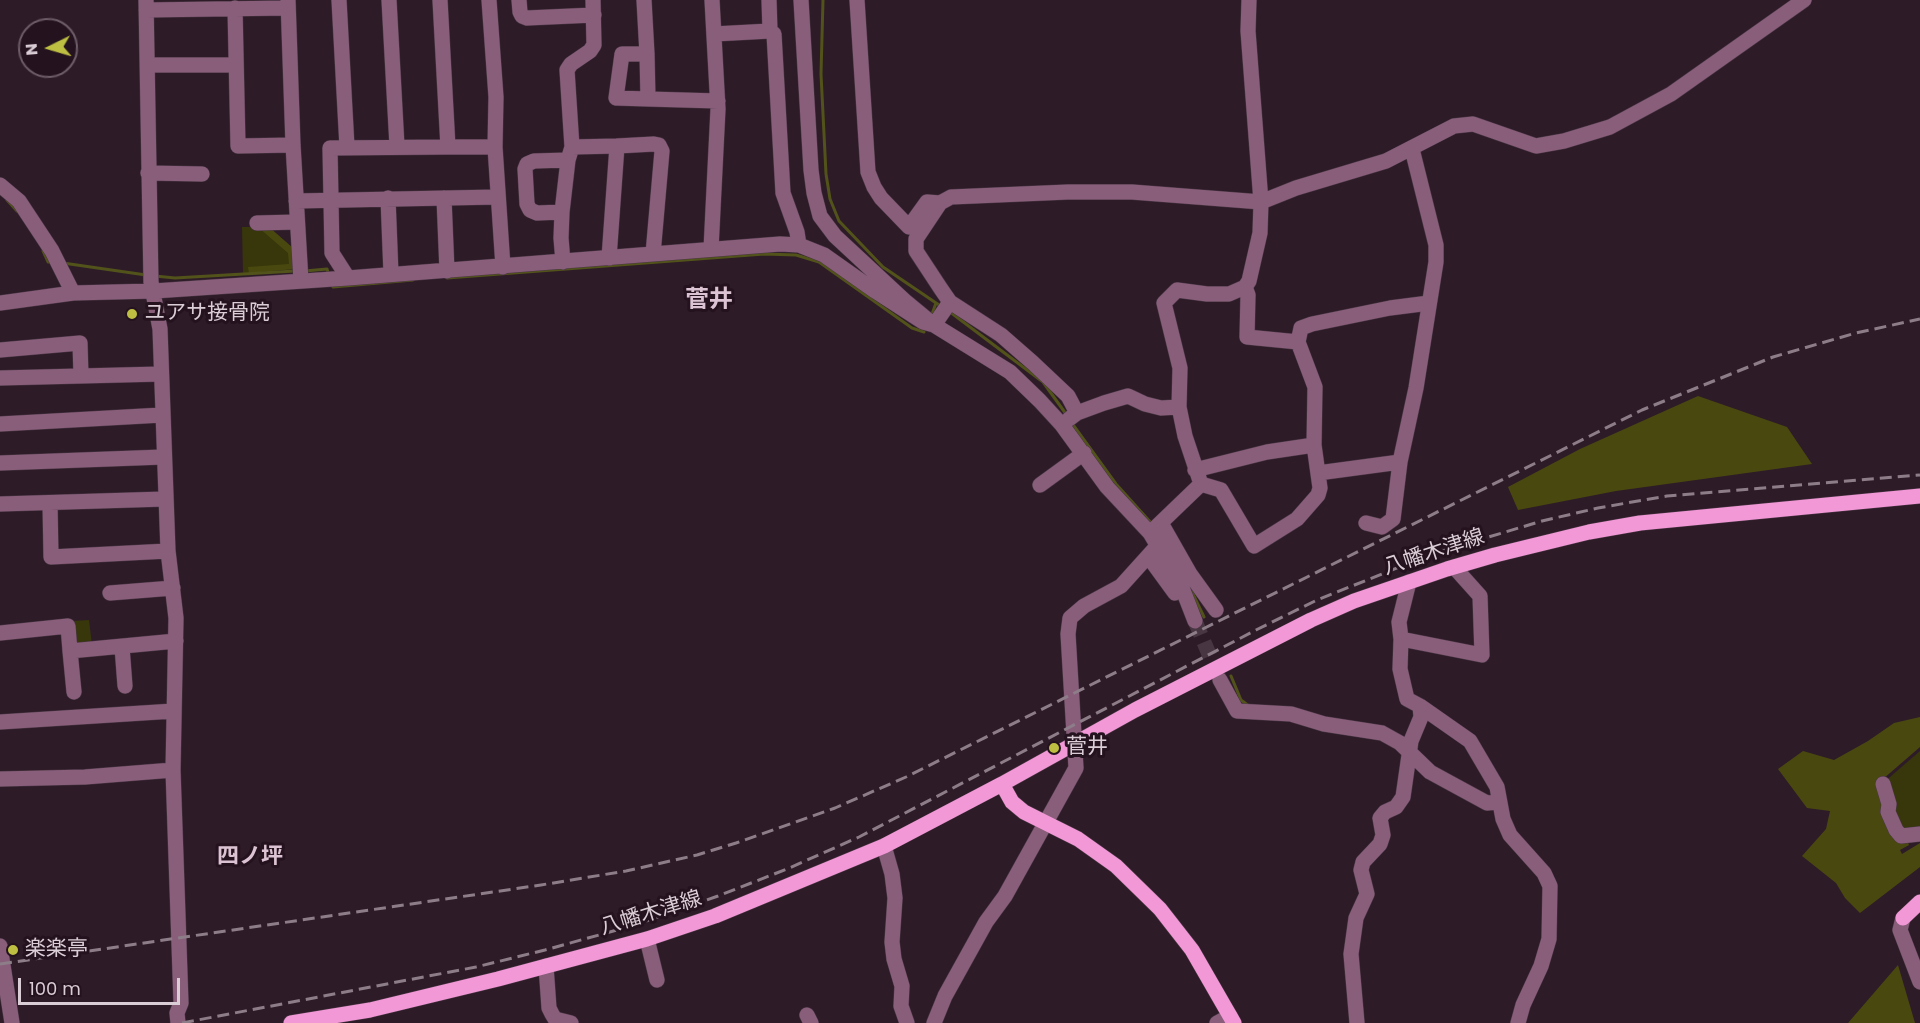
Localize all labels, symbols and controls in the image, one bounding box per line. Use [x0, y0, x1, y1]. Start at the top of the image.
north arrow [18, 18, 78, 78]
text: N [20, 42, 44, 56]
district label: 菅井 [685, 287, 733, 315]
place label: ユアサ接骨院 [144, 301, 270, 327]
marker: ユアサ接骨院 [125, 307, 139, 321]
street label: 八幡木津線 [1380, 525, 1488, 581]
place label: 菅井 [1066, 735, 1108, 761]
marker: 菅井 [1047, 741, 1061, 755]
district label: 四ノ坪 [217, 844, 283, 870]
street label: 八幡木津線 [597, 887, 705, 941]
place label: 楽楽亭 [25, 937, 88, 963]
marker: 楽楽亭 [6, 943, 20, 957]
scale bar [21, 966, 183, 1004]
text: 100 m [29, 976, 81, 1001]

